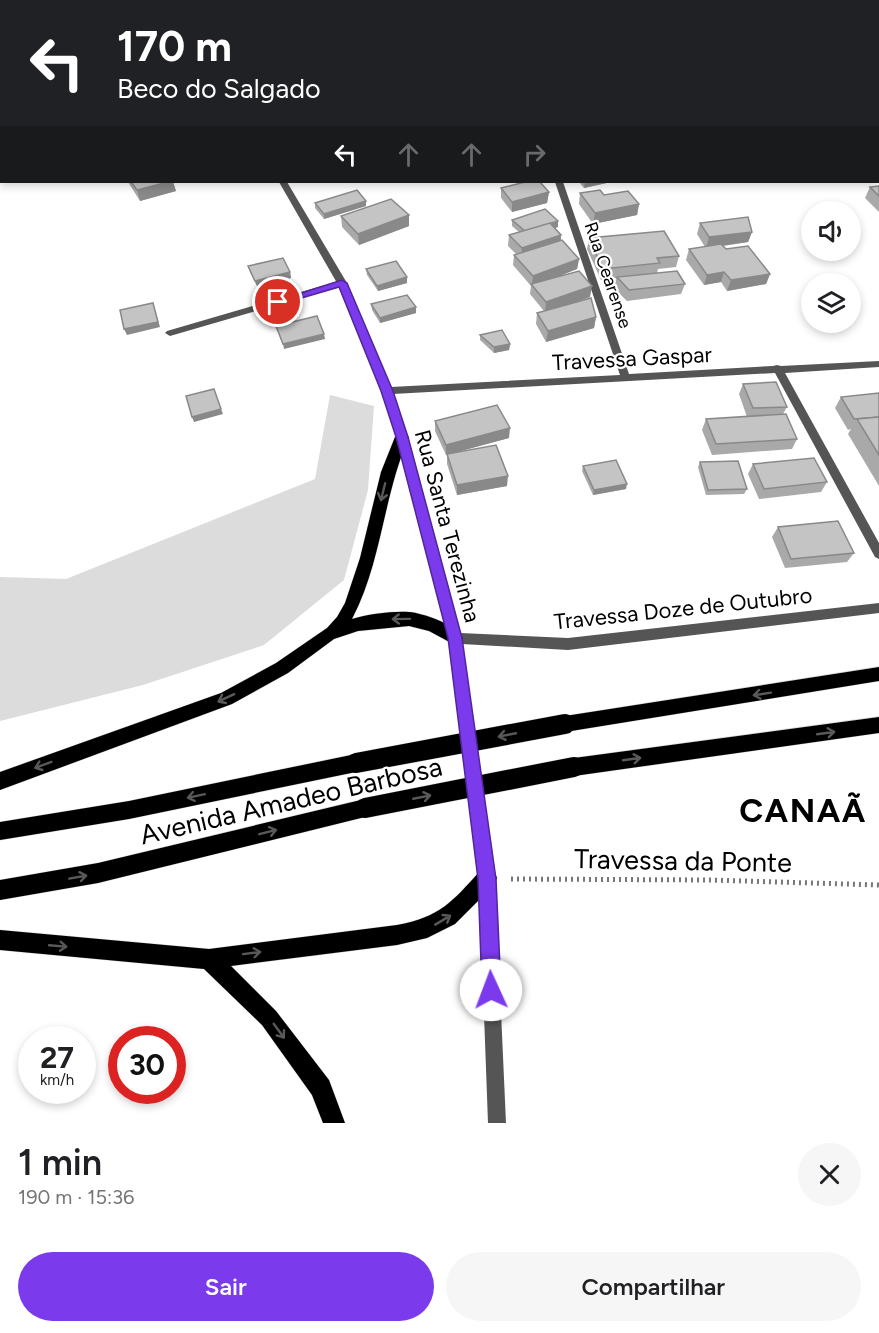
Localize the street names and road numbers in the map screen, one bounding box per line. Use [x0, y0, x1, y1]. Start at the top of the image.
street label: Rua Cearense [580, 219, 637, 331]
street label: Travessa Gaspar [552, 341, 713, 376]
street label: Rua Santa Terezinha [409, 427, 486, 626]
street label: Travessa Doze de Outubro [553, 582, 813, 635]
street label: Avenida Amadeo Barbosa [137, 750, 445, 851]
street label: Travessa da Ponte [574, 842, 792, 879]

